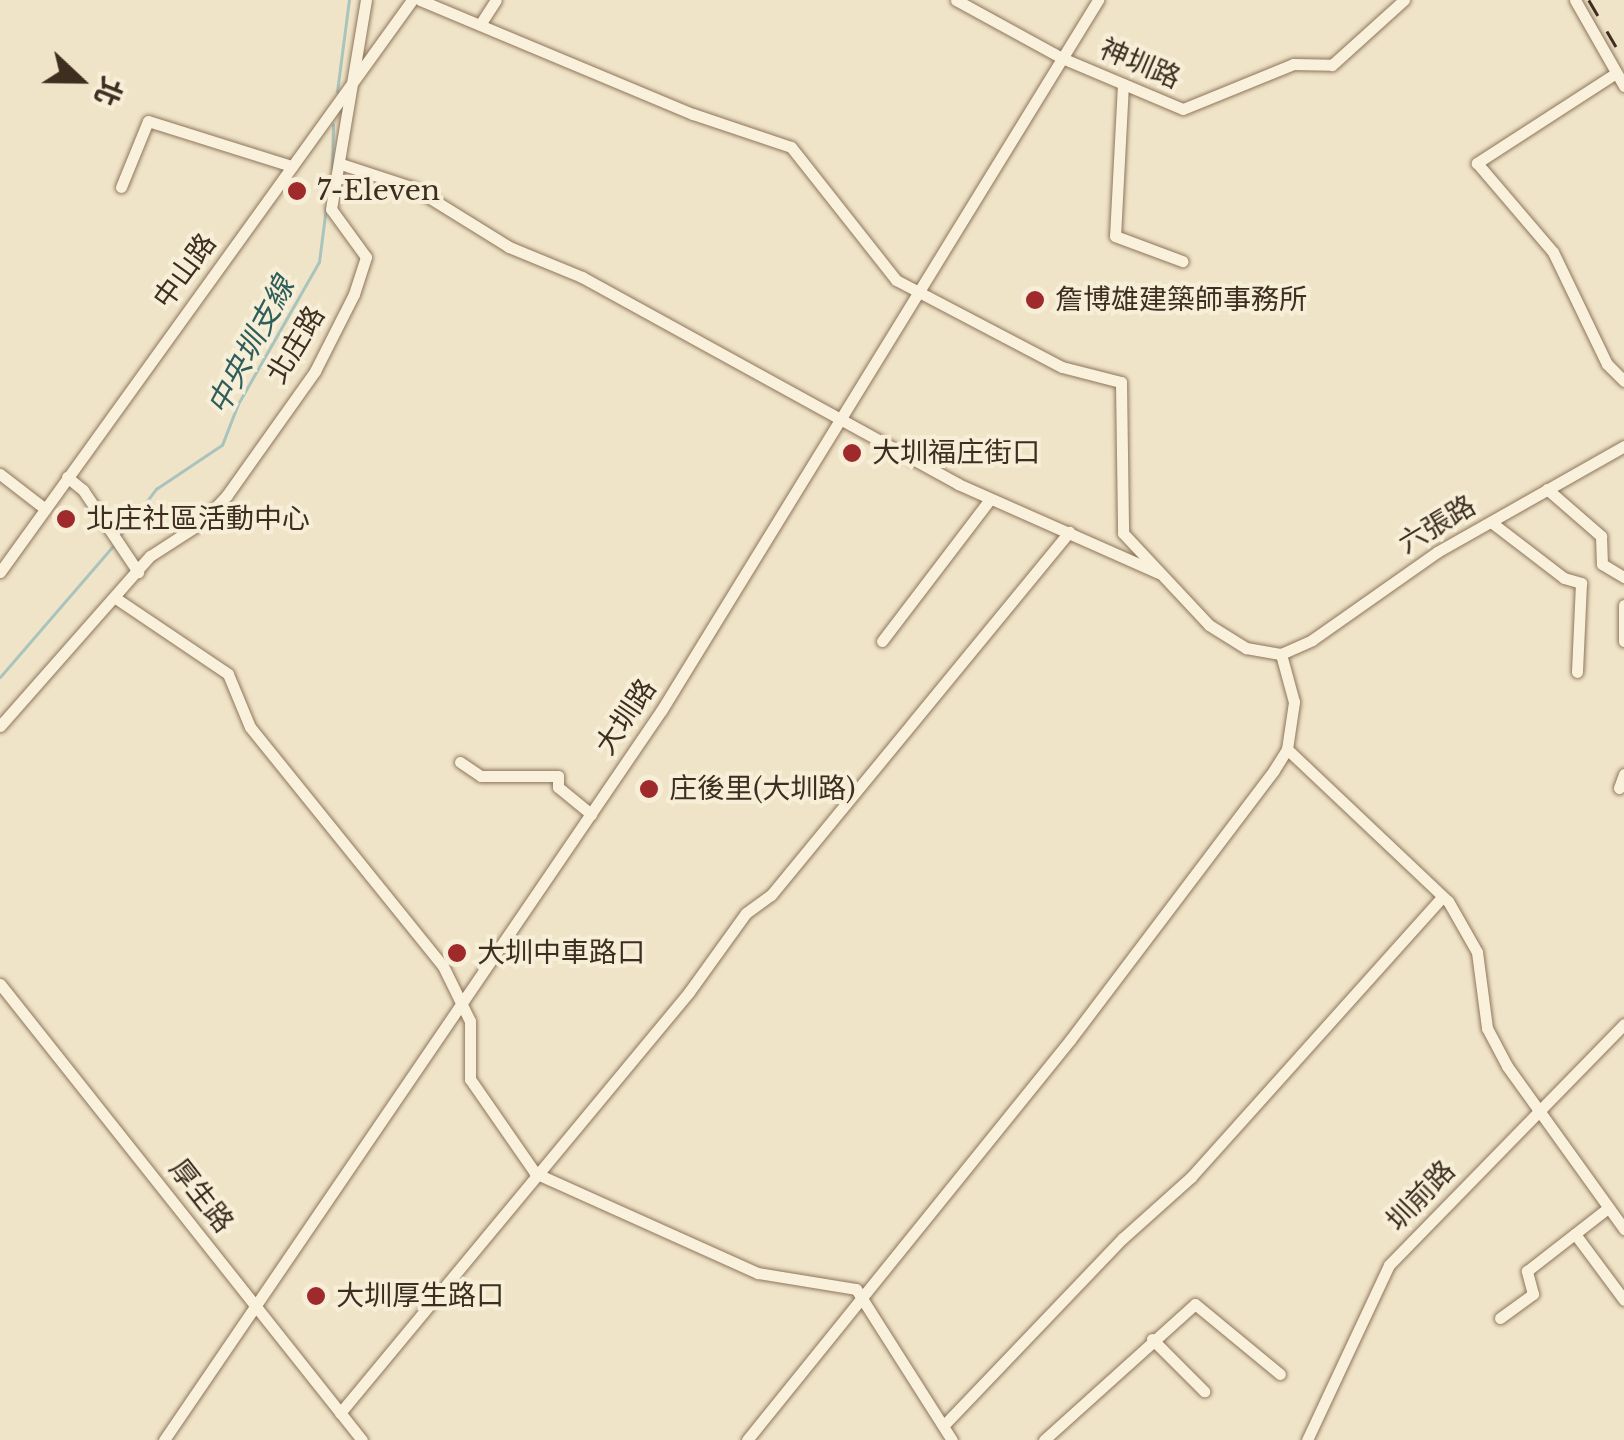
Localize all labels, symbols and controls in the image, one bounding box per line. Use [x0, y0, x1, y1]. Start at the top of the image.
north arrow [30, 30, 130, 130]
street label: 神圳路 [1095, 32, 1185, 96]
text: 北 [87, 72, 130, 111]
place label: 7-Eleven [317, 174, 440, 208]
marker: 7-Eleven [286, 180, 308, 202]
street label: 中山路 [147, 227, 223, 315]
water label: 中央圳支線 [200, 271, 302, 421]
place label: 詹博雄建築師事務所 [1055, 283, 1307, 317]
marker: 詹博雄建築師事務所 [1024, 289, 1046, 311]
street label: 北庄路 [260, 300, 332, 390]
place label: 大圳福庄街口 [872, 436, 1040, 470]
marker: 大圳福庄街口 [841, 442, 863, 464]
street label: 六張路 [1392, 489, 1482, 561]
place label: 北庄社區活動中心 [86, 502, 310, 536]
marker: 北庄社區活動中心 [55, 508, 77, 530]
street label: 大圳路 [589, 673, 663, 761]
place label: 庄後里(大圳路) [669, 772, 856, 806]
marker: 庄後里(大圳路) [638, 778, 660, 800]
place label: 大圳中車路口 [477, 936, 645, 970]
marker: 大圳中車路口 [446, 942, 468, 964]
street label: 厚生路 [162, 1153, 240, 1239]
street label: 圳前路 [1380, 1154, 1462, 1238]
place label: 大圳厚生路口 [336, 1279, 504, 1313]
marker: 大圳厚生路口 [305, 1285, 327, 1307]

